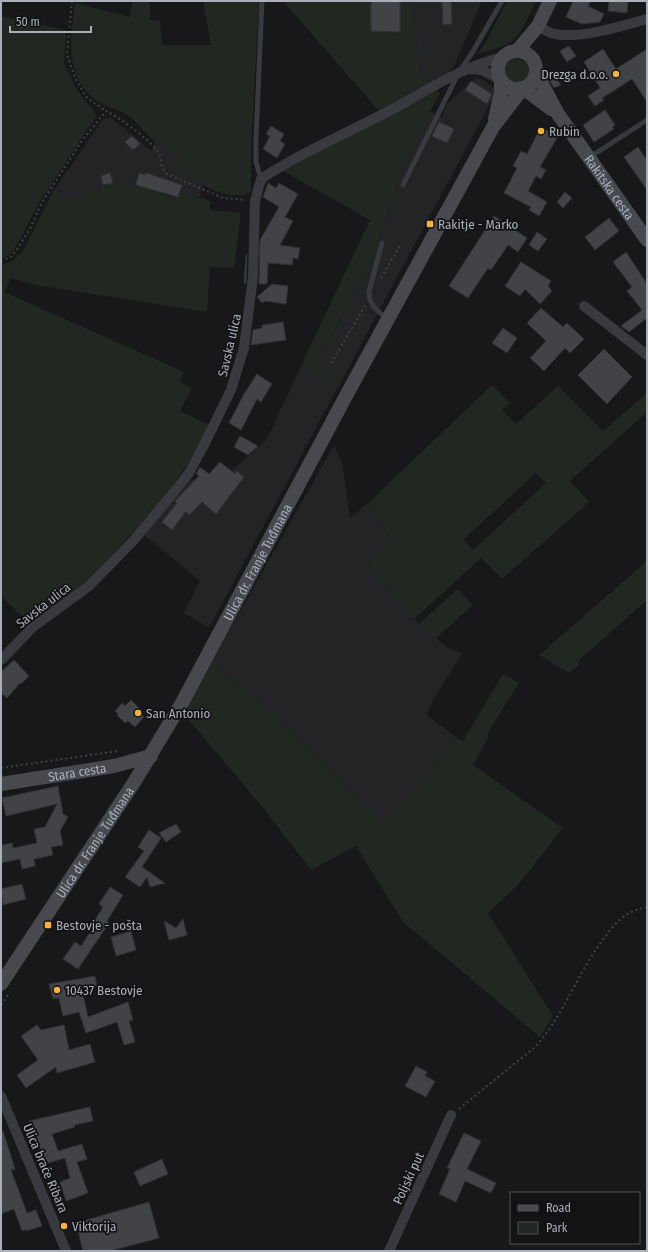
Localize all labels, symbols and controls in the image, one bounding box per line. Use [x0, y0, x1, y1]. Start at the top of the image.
scale bar [10, 8, 91, 34]
text: 50 m [16, 15, 40, 29]
place label: Drezga d.o.o. [541, 67, 608, 82]
marker: Drezga d.o.o. [611, 69, 621, 79]
place label: Rubin [549, 124, 580, 139]
marker: Rubin [536, 126, 546, 136]
street label: Rakitska cesta [581, 152, 637, 223]
place label: Rakitje - Marko [438, 217, 519, 232]
marker: Rakitje - Marko [425, 219, 435, 229]
street label: Savska ulica [215, 312, 244, 378]
street label: Ulica dr. Franje Tuđmana [220, 502, 295, 623]
street label: Savska ulica [13, 580, 73, 631]
place label: San Antonio [146, 706, 210, 721]
marker: San Antonio [133, 708, 143, 718]
street label: Stara cesta [47, 760, 107, 784]
street label: Ulica dr. Franje Tuđmana [53, 784, 137, 901]
place label: Bestovje - pošta [56, 918, 142, 933]
marker: Bestovje - pošta [43, 920, 53, 930]
place label: 10437 Bestovje [65, 983, 142, 998]
marker: 10437 Bestovje [52, 985, 62, 995]
street label: Ulica braće Ribara [20, 1121, 71, 1215]
street label: Poljski put [390, 1149, 427, 1207]
legend [510, 1192, 640, 1244]
text: Road [546, 1201, 571, 1215]
place label: Viktorija [72, 1219, 116, 1234]
marker: Viktorija [59, 1221, 69, 1231]
text: Park [546, 1221, 568, 1235]

